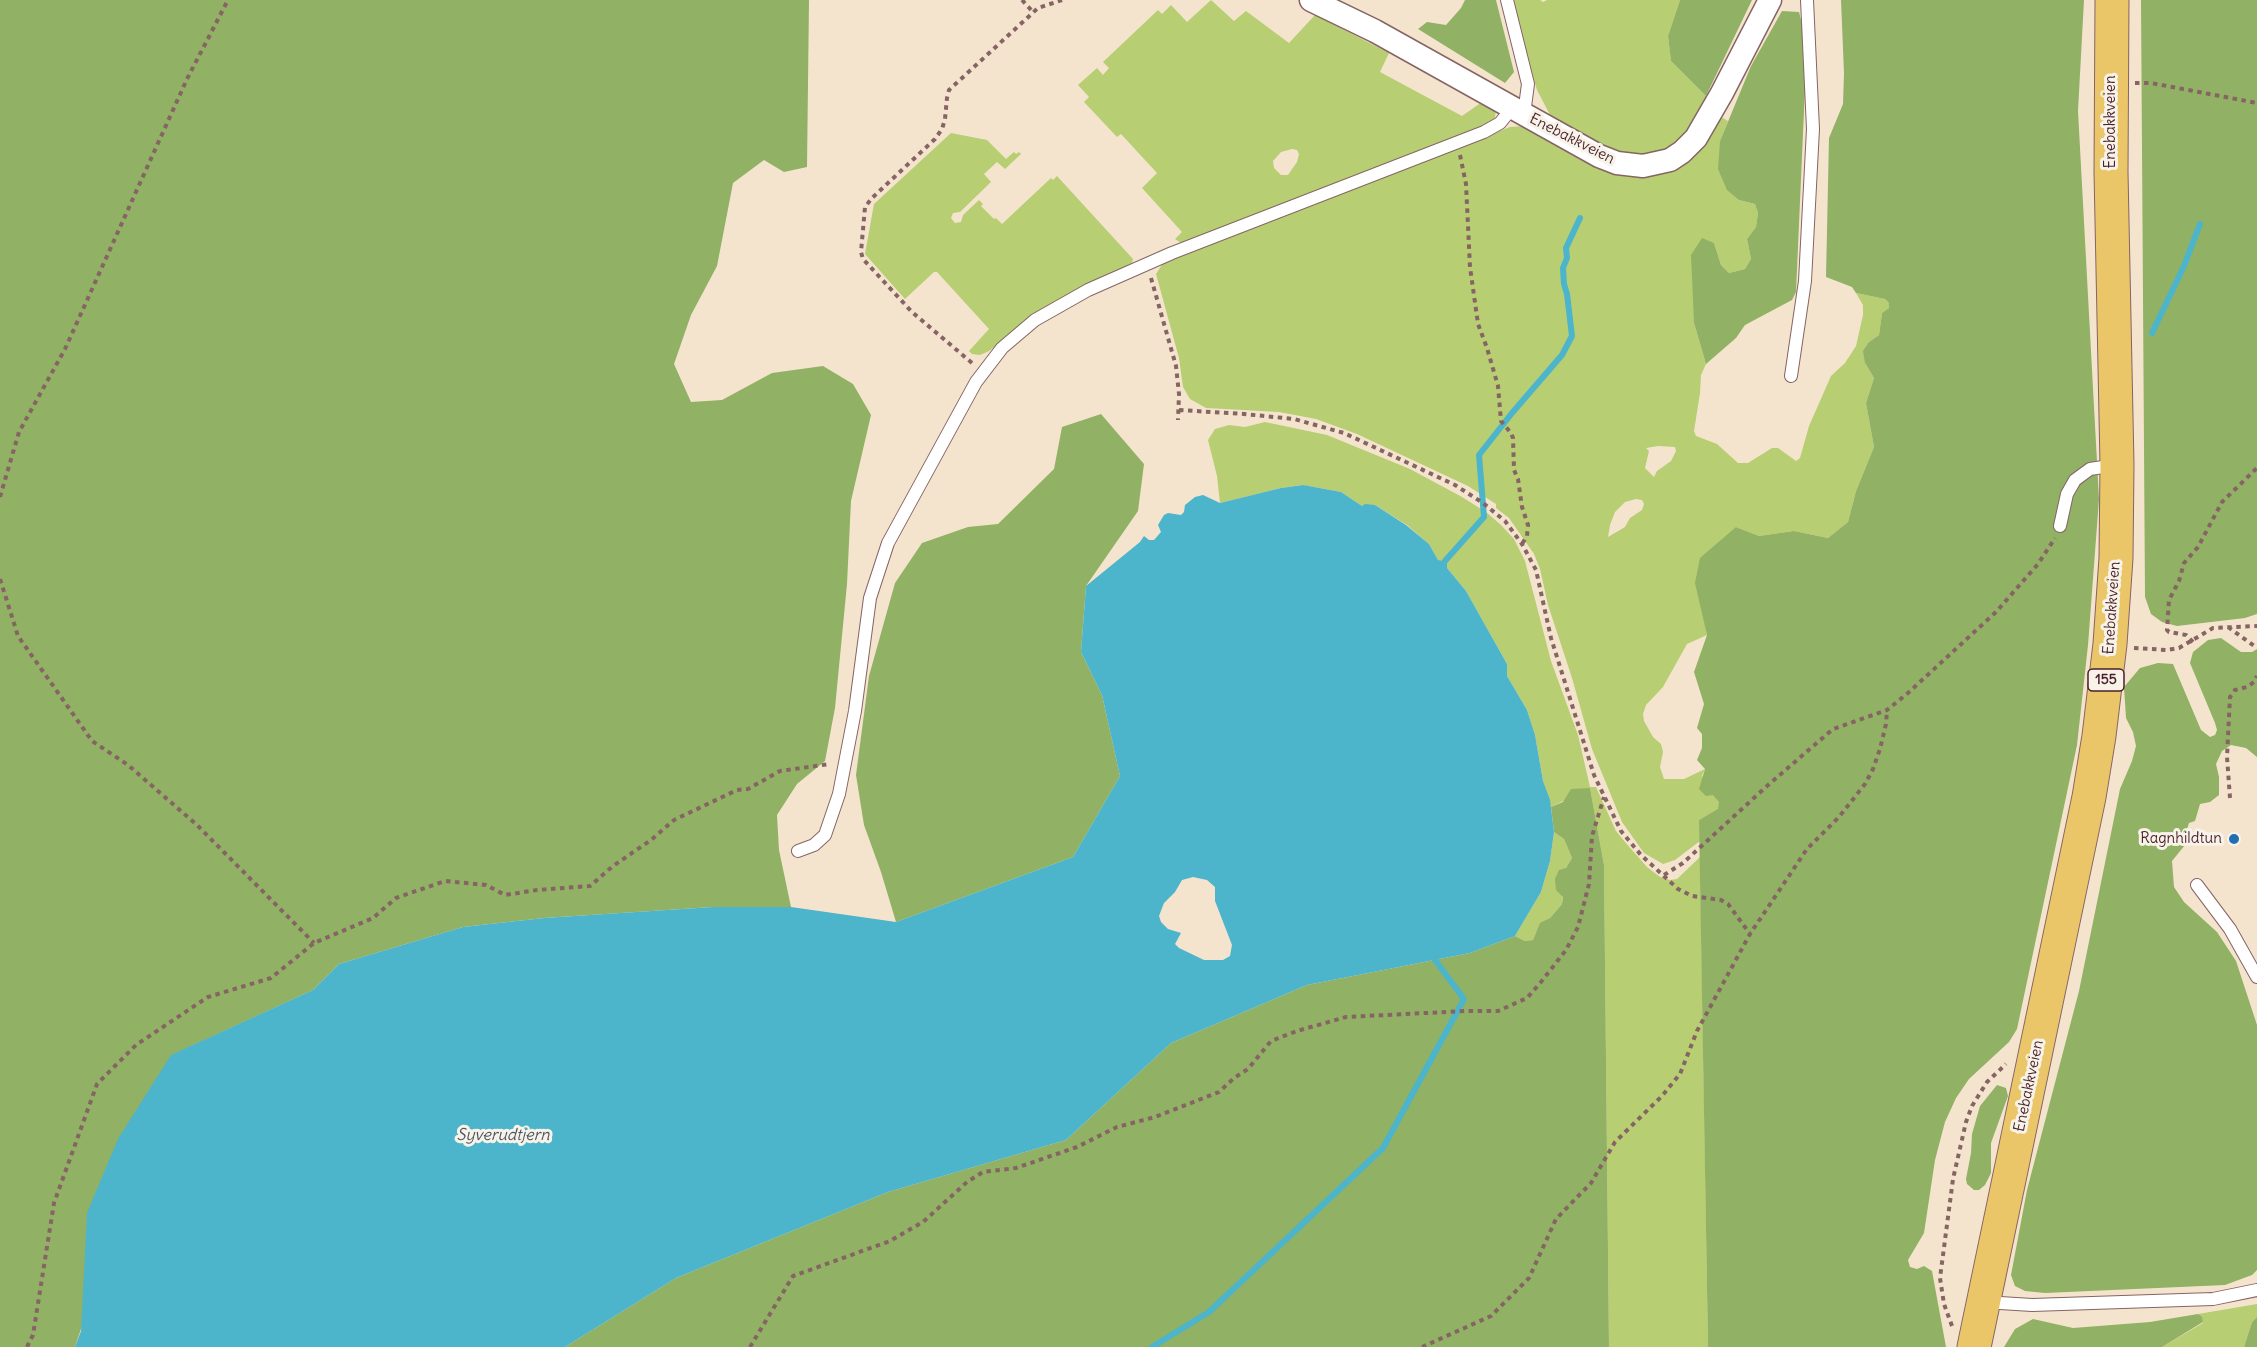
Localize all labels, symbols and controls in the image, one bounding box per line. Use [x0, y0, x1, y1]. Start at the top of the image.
street label: Enebakkveien [2102, 75, 2120, 169]
street label: Enebakkveien [1526, 110, 1618, 168]
street label: Enebakkveien [2100, 561, 2124, 655]
road number: 155 [2088, 669, 2124, 691]
place label: Ragnhildtun [2140, 830, 2222, 848]
marker: Ragnhildtun [2227, 832, 2241, 846]
street label: Enebakkveien [2011, 1039, 2047, 1133]
water label: Syverudtjern [457, 1125, 549, 1145]

